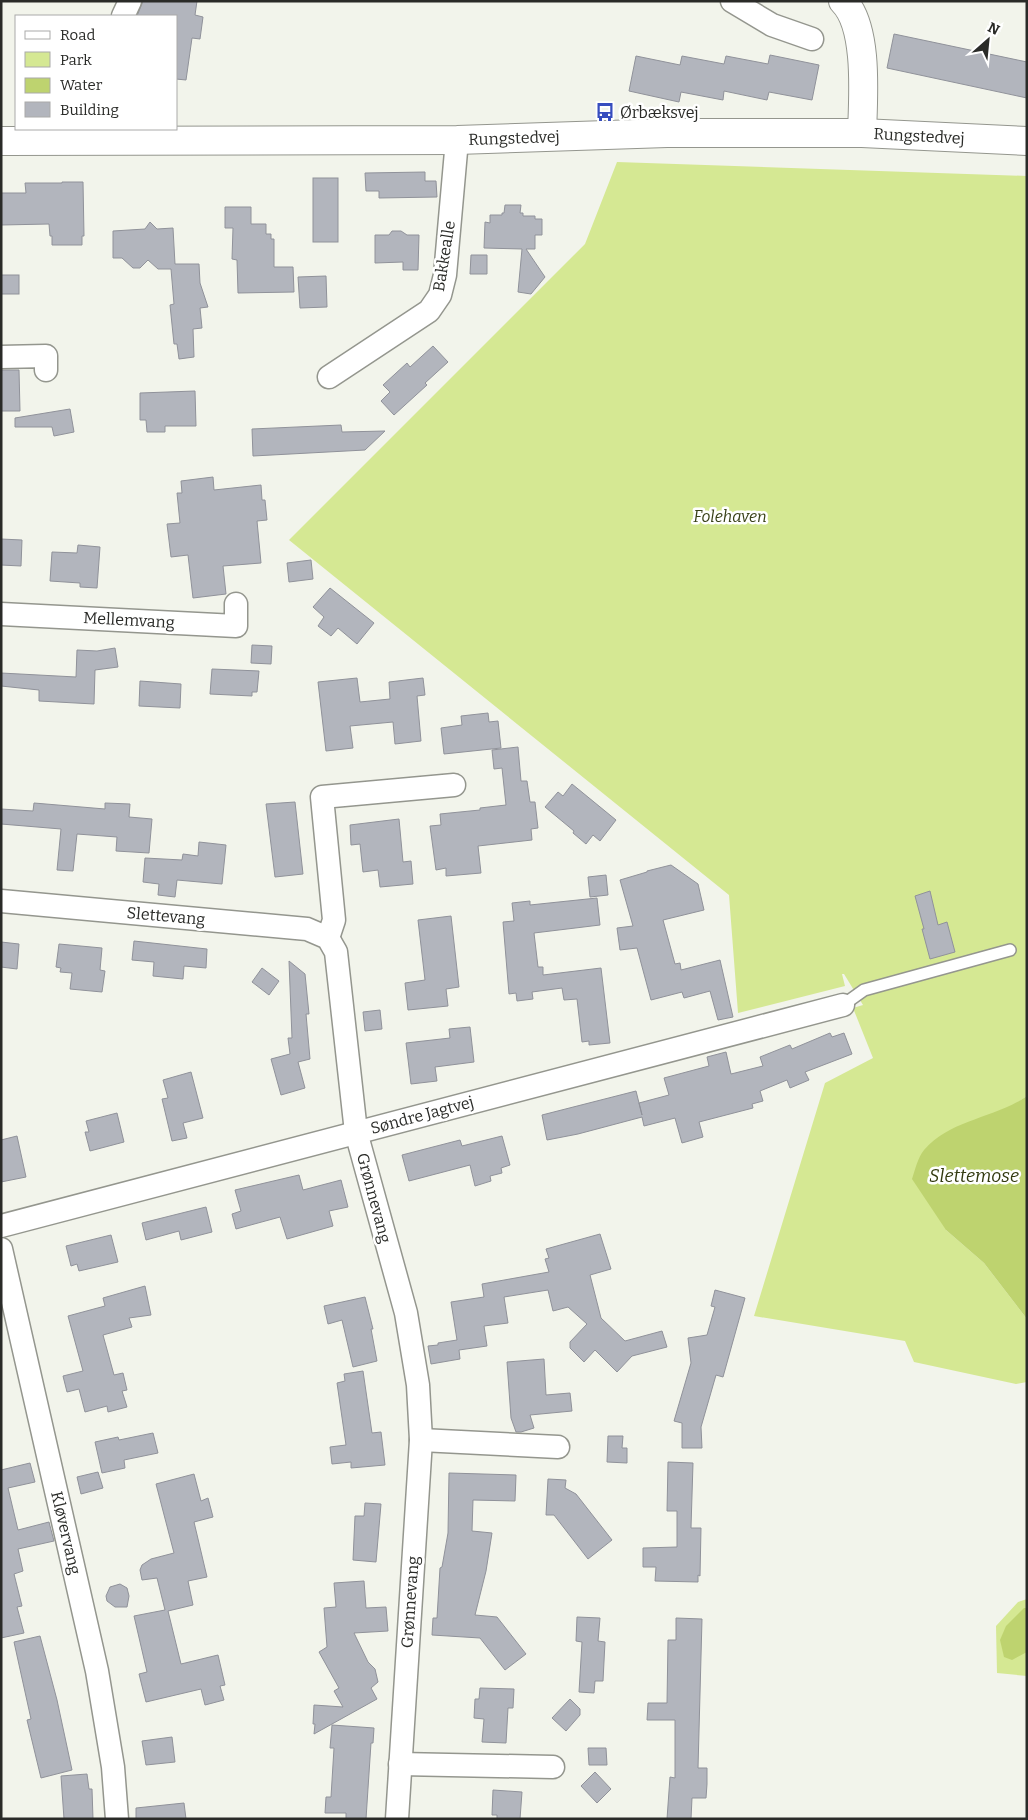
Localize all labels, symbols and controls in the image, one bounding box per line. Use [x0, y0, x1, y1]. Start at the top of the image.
legend [15, 15, 178, 130]
north arrow [963, 15, 1013, 65]
text: N [985, 19, 1003, 39]
text: Road [60, 26, 95, 44]
text: Park [60, 51, 92, 69]
text: Water [60, 76, 103, 94]
text: Building [60, 101, 119, 119]
bus stop icon: Ørbæksvej [594, 101, 616, 123]
place label: Ørbæksvej [620, 103, 699, 122]
street label: Rungstedvej [873, 124, 965, 148]
street label: Rungstedvej [468, 127, 560, 149]
street label: Bakkealle [429, 219, 459, 293]
park label: Folehaven [693, 507, 767, 526]
street label: Mellemvang [83, 608, 175, 632]
street label: Slettevang [126, 903, 206, 929]
street label: Søndre Jagtvej [368, 1092, 476, 1138]
street label: Grønnevang [353, 1151, 395, 1245]
water label: Slettemose [929, 1165, 1019, 1187]
street label: Kløvervang [47, 1489, 85, 1577]
street label: Grønnevang [397, 1555, 423, 1649]

